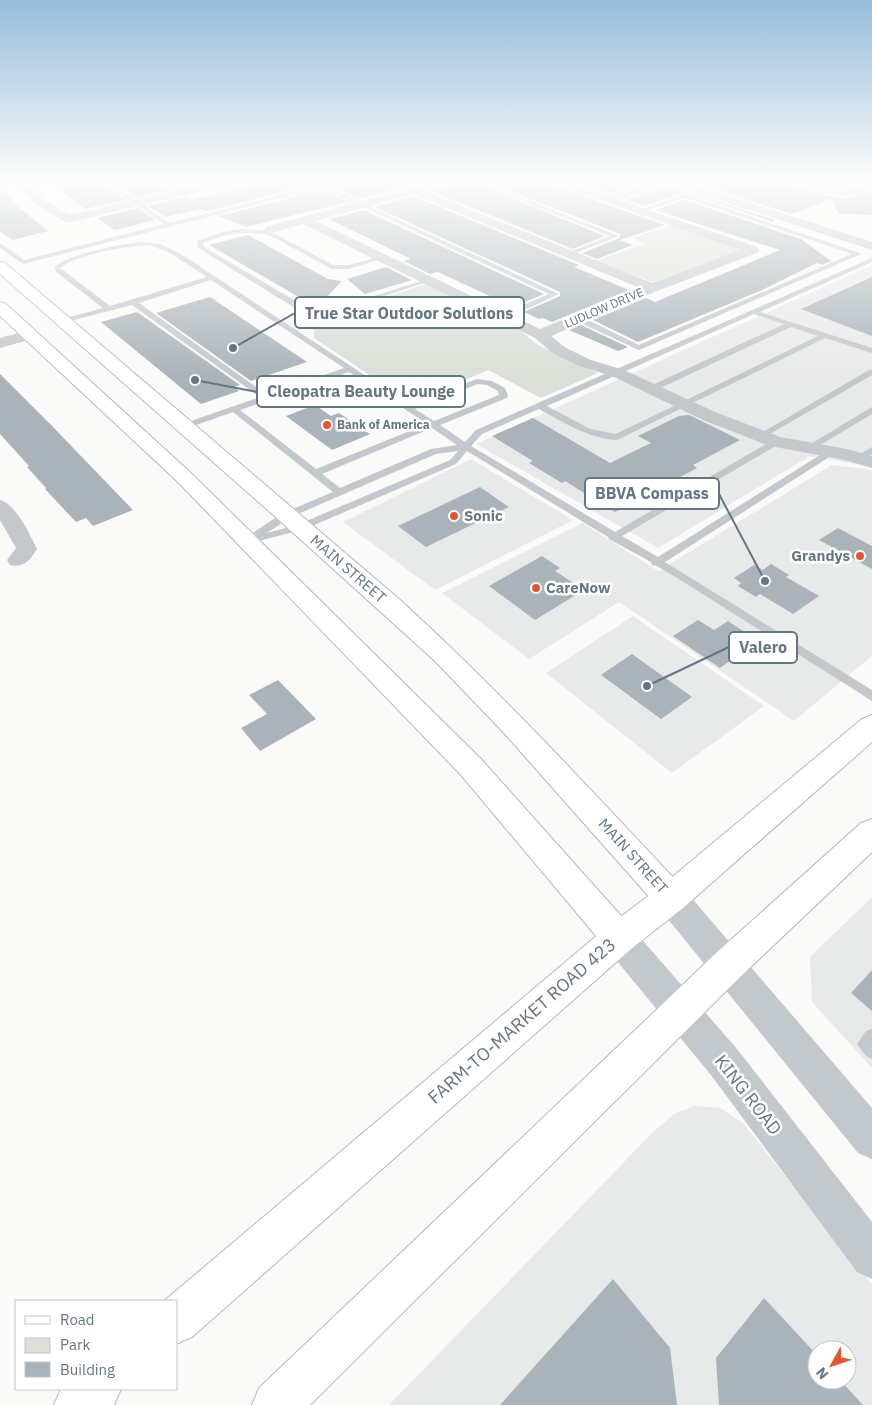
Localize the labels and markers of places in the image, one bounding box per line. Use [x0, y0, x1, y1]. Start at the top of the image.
callout: True Star Outdoor Solutions [295, 297, 524, 328]
callout: Cleopatra Beauty Lounge [257, 376, 465, 407]
place label: Bank of America [337, 417, 430, 432]
marker: Bank of America [321, 419, 333, 431]
callout: BBVA Compass [585, 478, 719, 509]
place label: Sonic [464, 506, 503, 525]
marker: Sonic [448, 510, 460, 522]
place label: Grandys [791, 546, 850, 565]
marker: Grandys [854, 550, 866, 562]
place label: CareNow [546, 578, 611, 597]
marker: CareNow [530, 582, 542, 594]
callout: Valero [729, 632, 797, 663]

